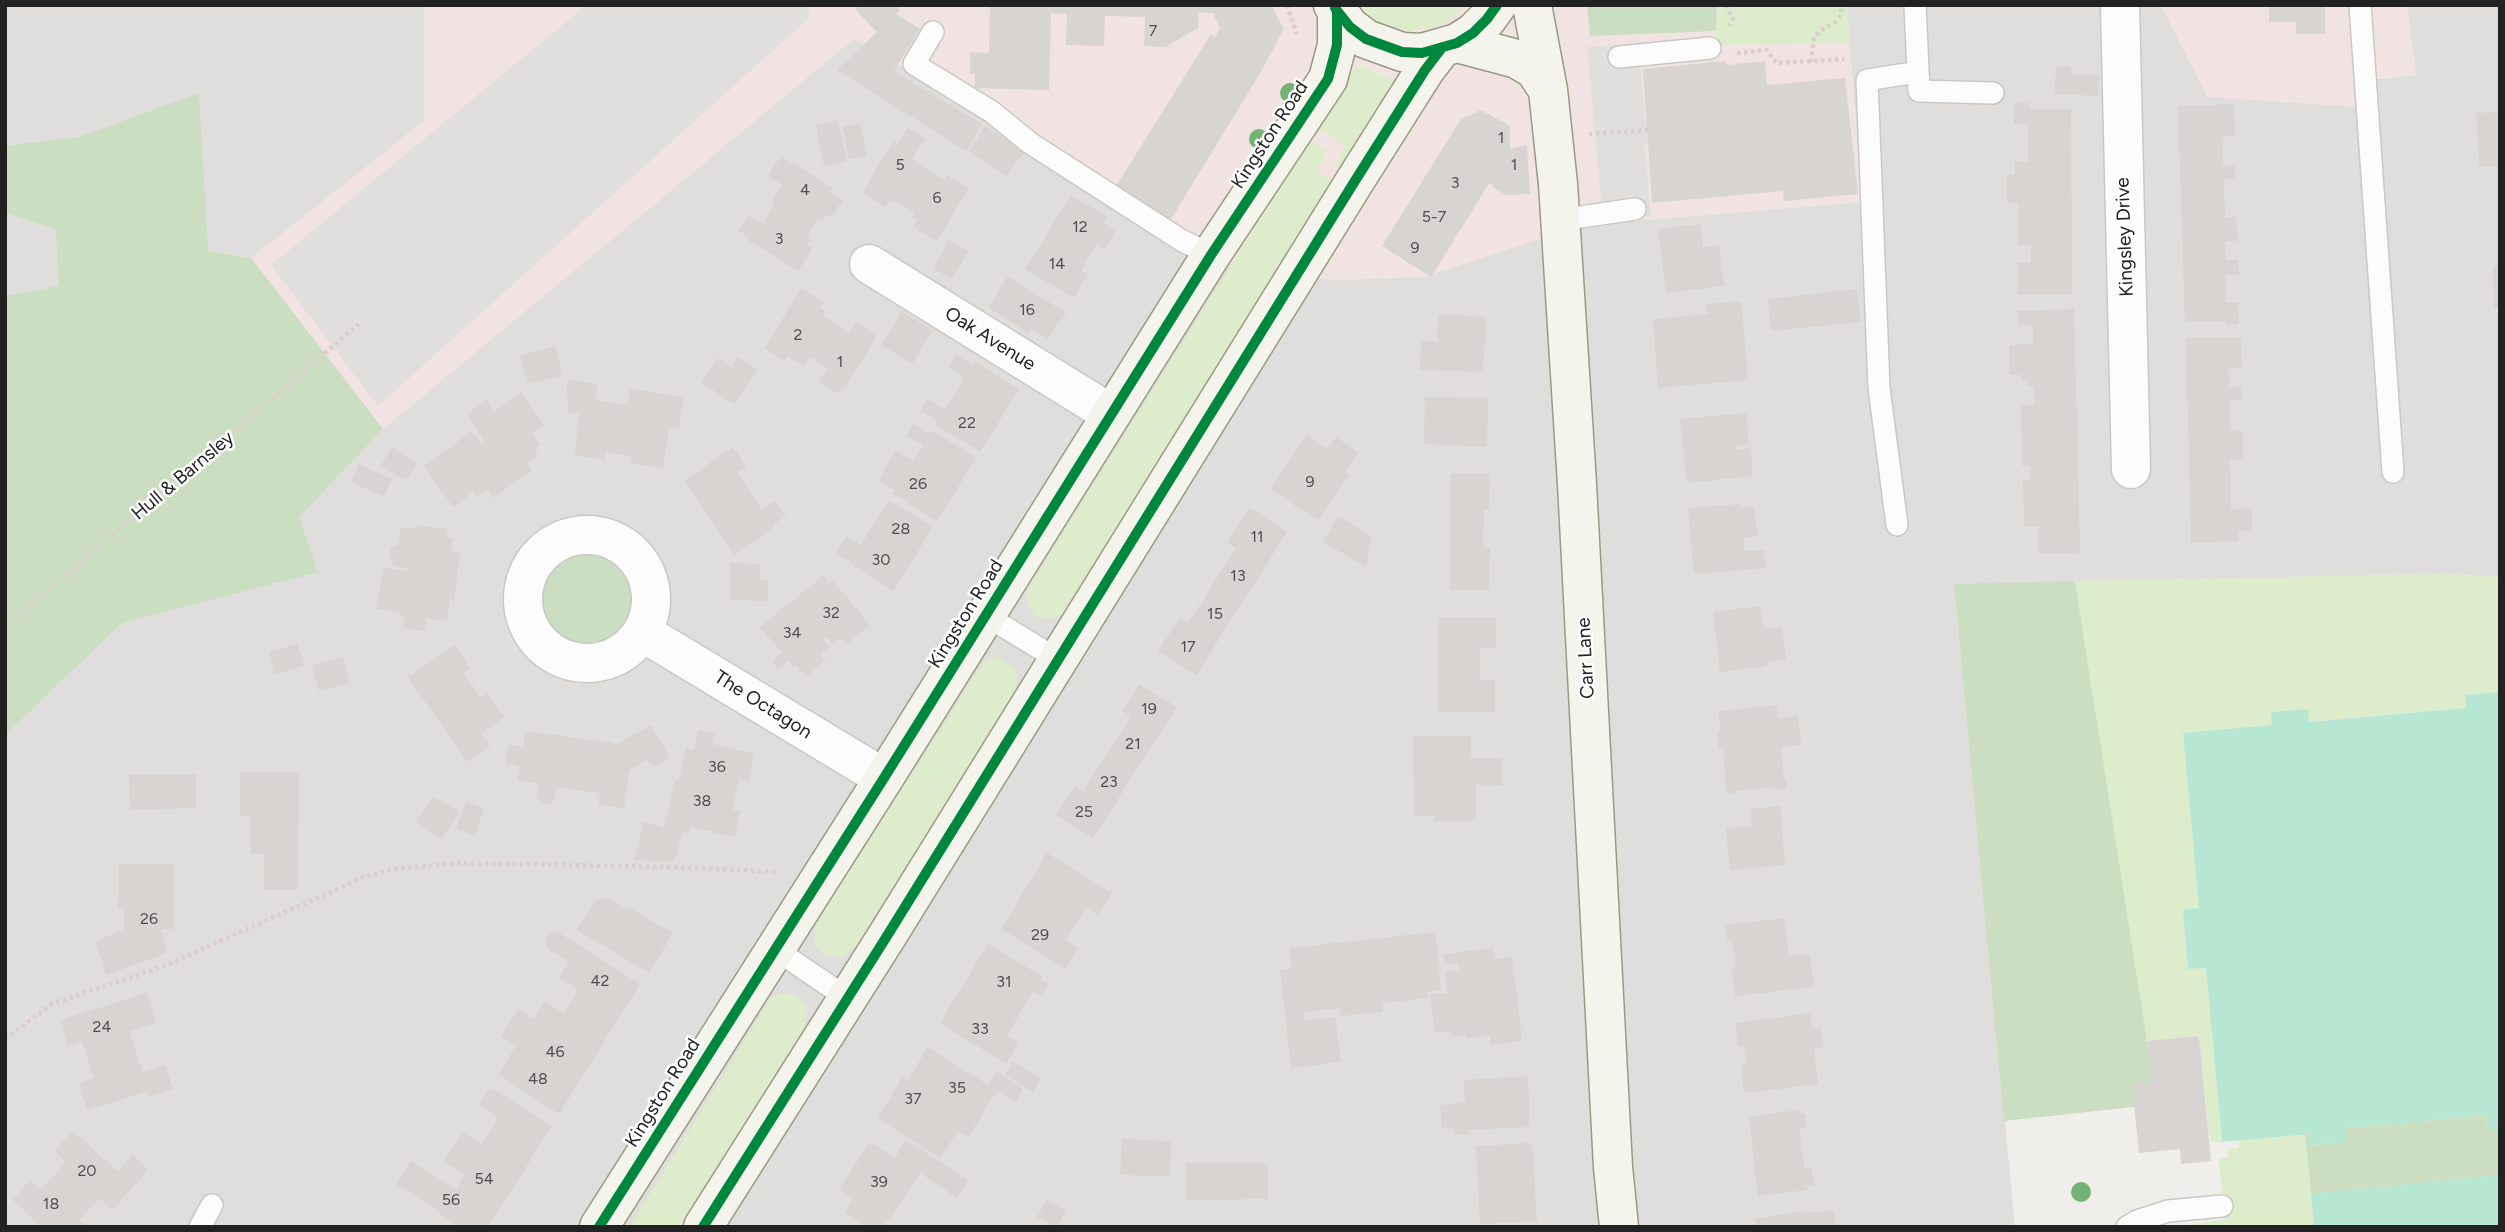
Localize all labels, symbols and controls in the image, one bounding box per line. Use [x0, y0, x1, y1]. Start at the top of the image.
house number: 7 [1149, 21, 1157, 41]
street label: Kingston Road [1227, 77, 1313, 193]
house number: 1 [1498, 128, 1504, 148]
house number: 5 [895, 155, 905, 175]
house number: 1 [1511, 155, 1517, 175]
house number: 3 [1451, 173, 1459, 193]
street label: Kingsley Drive [2112, 177, 2138, 297]
house number: 4 [800, 180, 810, 200]
house number: 6 [932, 188, 942, 208]
house number: 5-7 [1422, 207, 1446, 227]
house number: 12 [1072, 217, 1088, 237]
house number: 3 [775, 229, 783, 249]
house number: 9 [1410, 238, 1420, 258]
house number: 14 [1049, 254, 1065, 274]
house number: 16 [1019, 300, 1035, 320]
street label: Oak Avenue [940, 302, 1040, 376]
house number: 2 [794, 325, 802, 345]
house number: 1 [837, 352, 843, 372]
house number: 22 [958, 413, 976, 433]
street label: Hull & Barnsley [127, 427, 239, 525]
house number: 9 [1305, 472, 1315, 492]
house number: 26 [909, 474, 927, 494]
house number: 28 [892, 519, 910, 539]
house number: 11 [1250, 527, 1264, 547]
house number: 30 [872, 550, 890, 570]
street label: Kingston Road [924, 555, 1008, 673]
house number: 13 [1230, 566, 1246, 586]
house number: 32 [822, 603, 840, 623]
house number: 15 [1207, 604, 1223, 624]
street label: Carr Lane [1572, 617, 1600, 699]
house number: 34 [783, 623, 801, 643]
house number: 17 [1180, 637, 1196, 657]
street label: The Octagon [710, 666, 816, 744]
house number: 19 [1141, 699, 1157, 719]
house number: 21 [1125, 734, 1141, 754]
house number: 36 [708, 757, 726, 777]
house number: 23 [1100, 772, 1118, 792]
house number: 38 [693, 791, 711, 811]
house number: 25 [1075, 802, 1093, 822]
house number: 26 [140, 909, 158, 929]
house number: 29 [1031, 925, 1049, 945]
house number: 42 [591, 971, 609, 991]
house number: 31 [996, 972, 1012, 992]
house number: 24 [93, 1017, 111, 1037]
house number: 33 [971, 1019, 989, 1039]
street label: Kingston Road [621, 1034, 705, 1152]
house number: 46 [546, 1042, 564, 1062]
house number: 48 [528, 1069, 548, 1089]
house number: 35 [948, 1078, 966, 1098]
house number: 37 [904, 1089, 922, 1109]
house number: 20 [77, 1161, 97, 1181]
house number: 54 [474, 1169, 494, 1189]
house number: 39 [870, 1172, 888, 1192]
house number: 56 [442, 1190, 460, 1210]
house number: 18 [43, 1194, 59, 1214]

